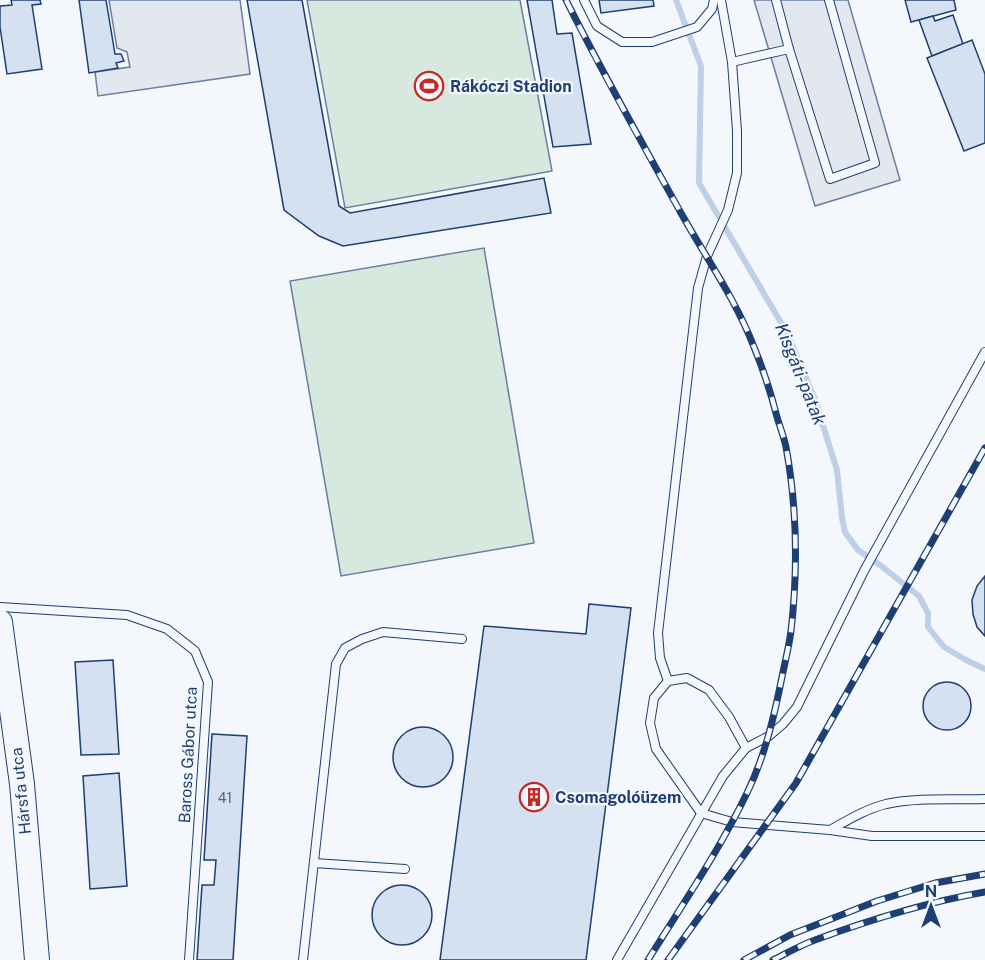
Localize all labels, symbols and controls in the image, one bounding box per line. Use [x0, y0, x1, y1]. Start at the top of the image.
sports icon: Rákóczi Stadion [413, 70, 445, 102]
place label: Rákóczi Stadion [450, 77, 572, 96]
water label: Kisgáti-patak [771, 320, 831, 428]
street label: Baross Gábor utca [175, 686, 201, 824]
street label: Hársfa utca [7, 747, 35, 835]
building icon: Csomagolóüzem [518, 781, 550, 813]
place label: Csomagolóüzem [555, 788, 681, 807]
house number: 41 [218, 790, 232, 806]
north arrow [901, 876, 961, 936]
text: N [925, 882, 937, 901]

